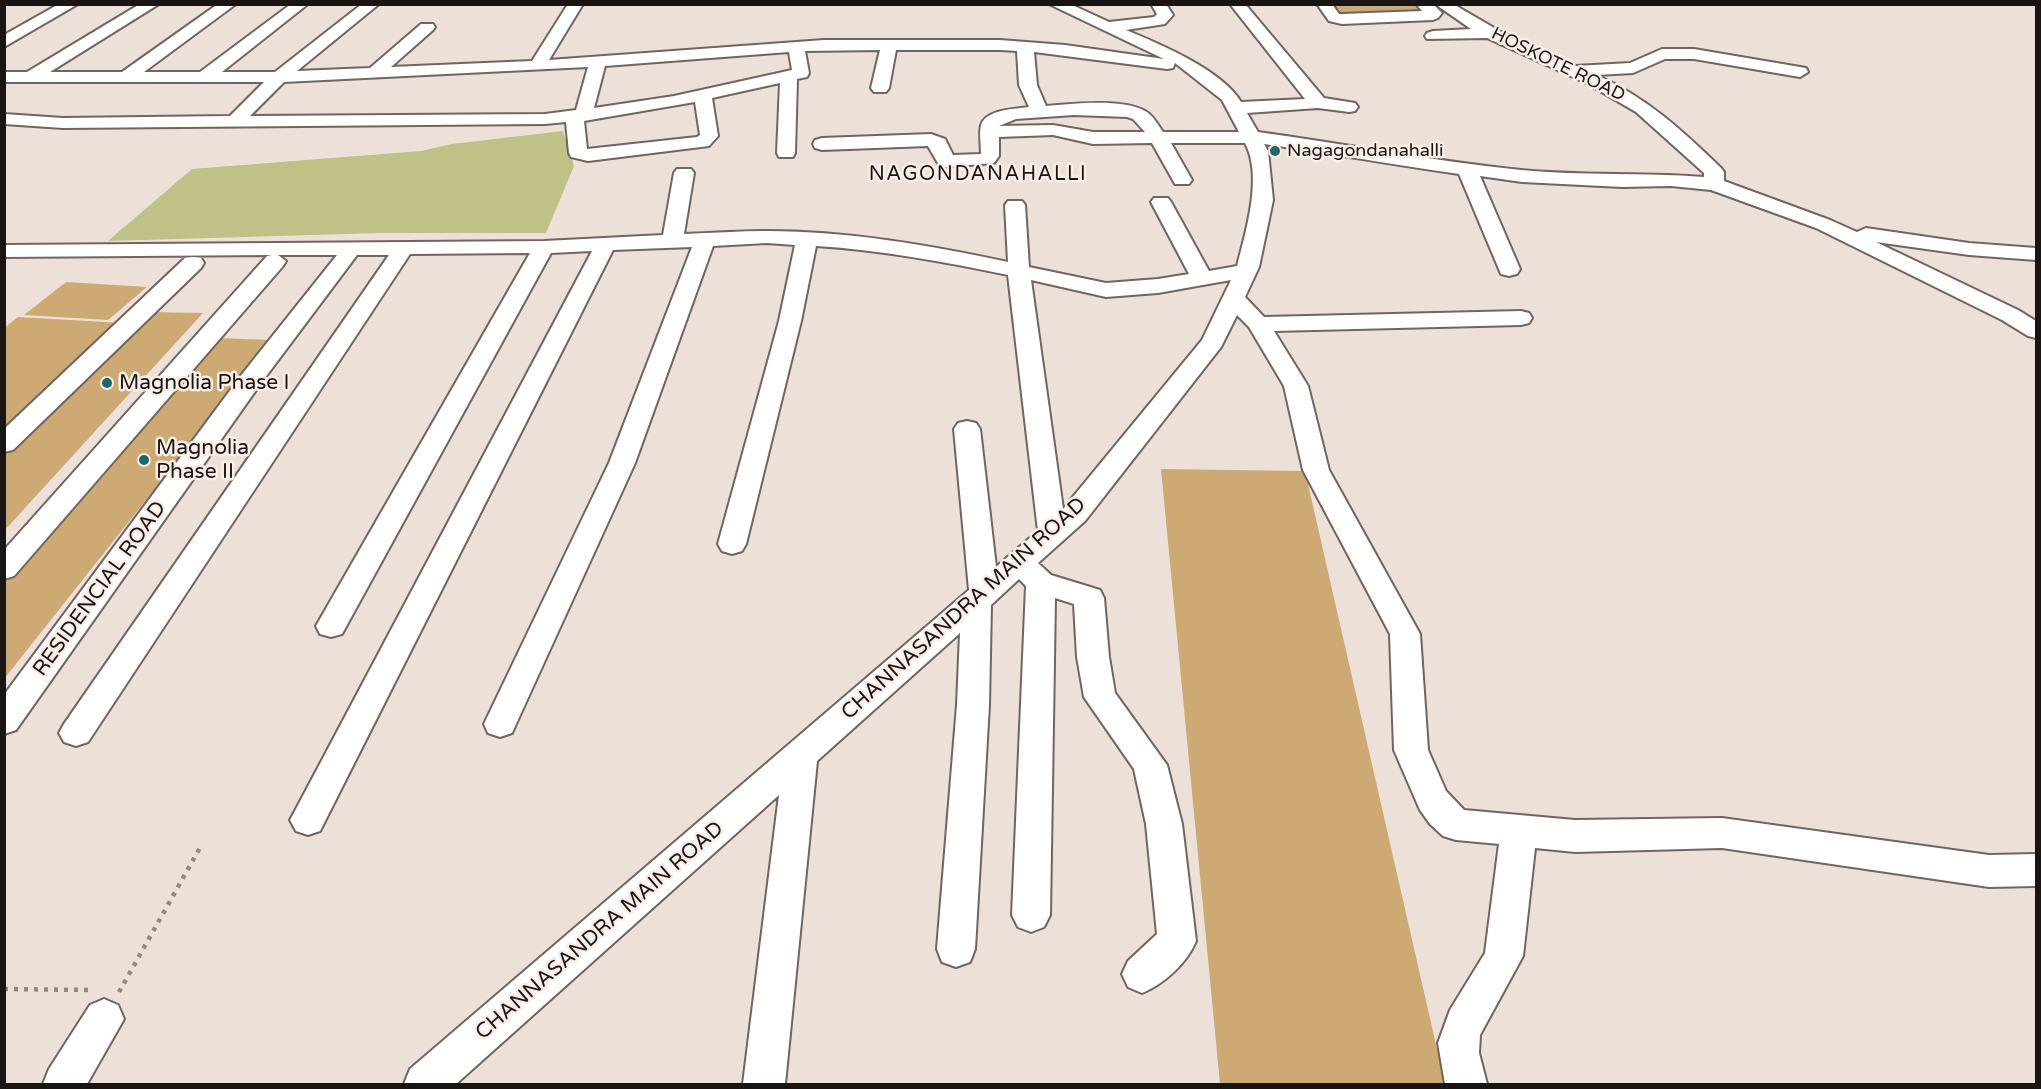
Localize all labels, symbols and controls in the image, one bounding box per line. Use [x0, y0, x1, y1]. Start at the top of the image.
street label: HOSKOTE ROAD [1488, 23, 1628, 107]
place label: Nagagondanahalli [1287, 140, 1443, 162]
marker: Nagagondanahalli [1268, 144, 1282, 158]
district label: NAGONDANAHALLI [869, 163, 1087, 187]
place label: Magnolia Phase I [119, 370, 290, 396]
marker: Magnolia Phase I [100, 376, 114, 390]
place label: Magnolia Phase II [156, 435, 249, 485]
marker: Magnolia Phase II [137, 453, 151, 467]
street label: CHANNASANDRA MAIN ROAD [837, 493, 1091, 725]
street label: RESIDENCIAL ROAD [28, 497, 172, 681]
street label: CHANNASANDRA MAIN ROAD [471, 816, 729, 1046]

